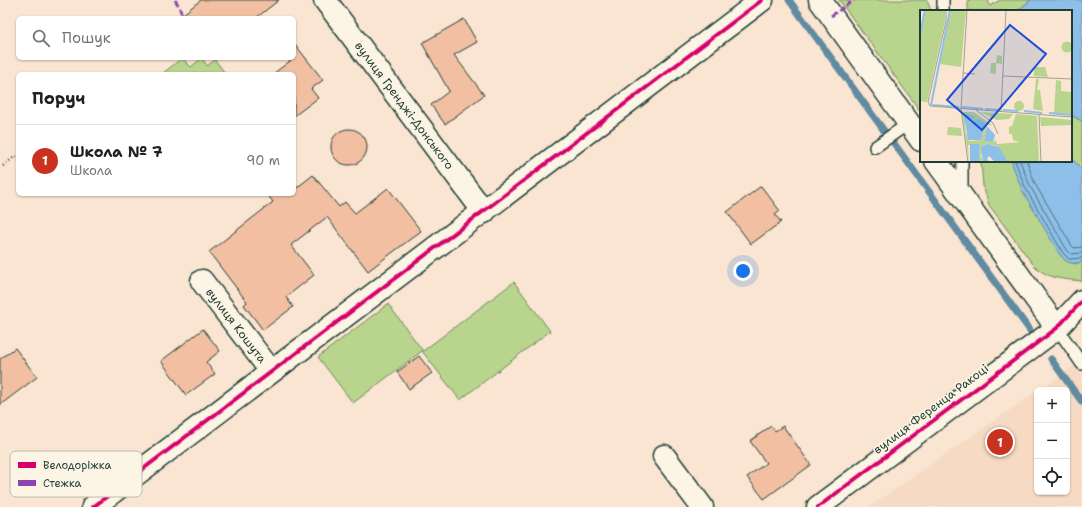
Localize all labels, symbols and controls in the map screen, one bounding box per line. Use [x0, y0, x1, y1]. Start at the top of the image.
inset map [920, 10, 1072, 162]
search box [16, 16, 296, 60]
icon: search [30, 27, 52, 49]
text: Пошук [62, 28, 111, 48]
street label: вулиця Гренджі-Донського [351, 38, 457, 173]
text: Поруч [32, 87, 85, 109]
text: Школа № 7 [70, 142, 162, 162]
text: 1 [42, 152, 48, 169]
text: 90 m [246, 152, 280, 169]
text: Школа [70, 162, 112, 179]
your location [733, 261, 753, 281]
street label: вулиця Кошута [202, 285, 270, 367]
street label: вулиця Ференца Ракоці [870, 360, 992, 458]
map controls [1034, 387, 1070, 495]
button: + [1034, 387, 1070, 423]
button: − [1034, 423, 1070, 459]
pin: 1 [987, 427, 1013, 457]
legend [10, 451, 142, 497]
text: Велодоріжка [43, 458, 111, 473]
button: locate [1034, 459, 1070, 495]
text: Стежка [43, 476, 82, 491]

